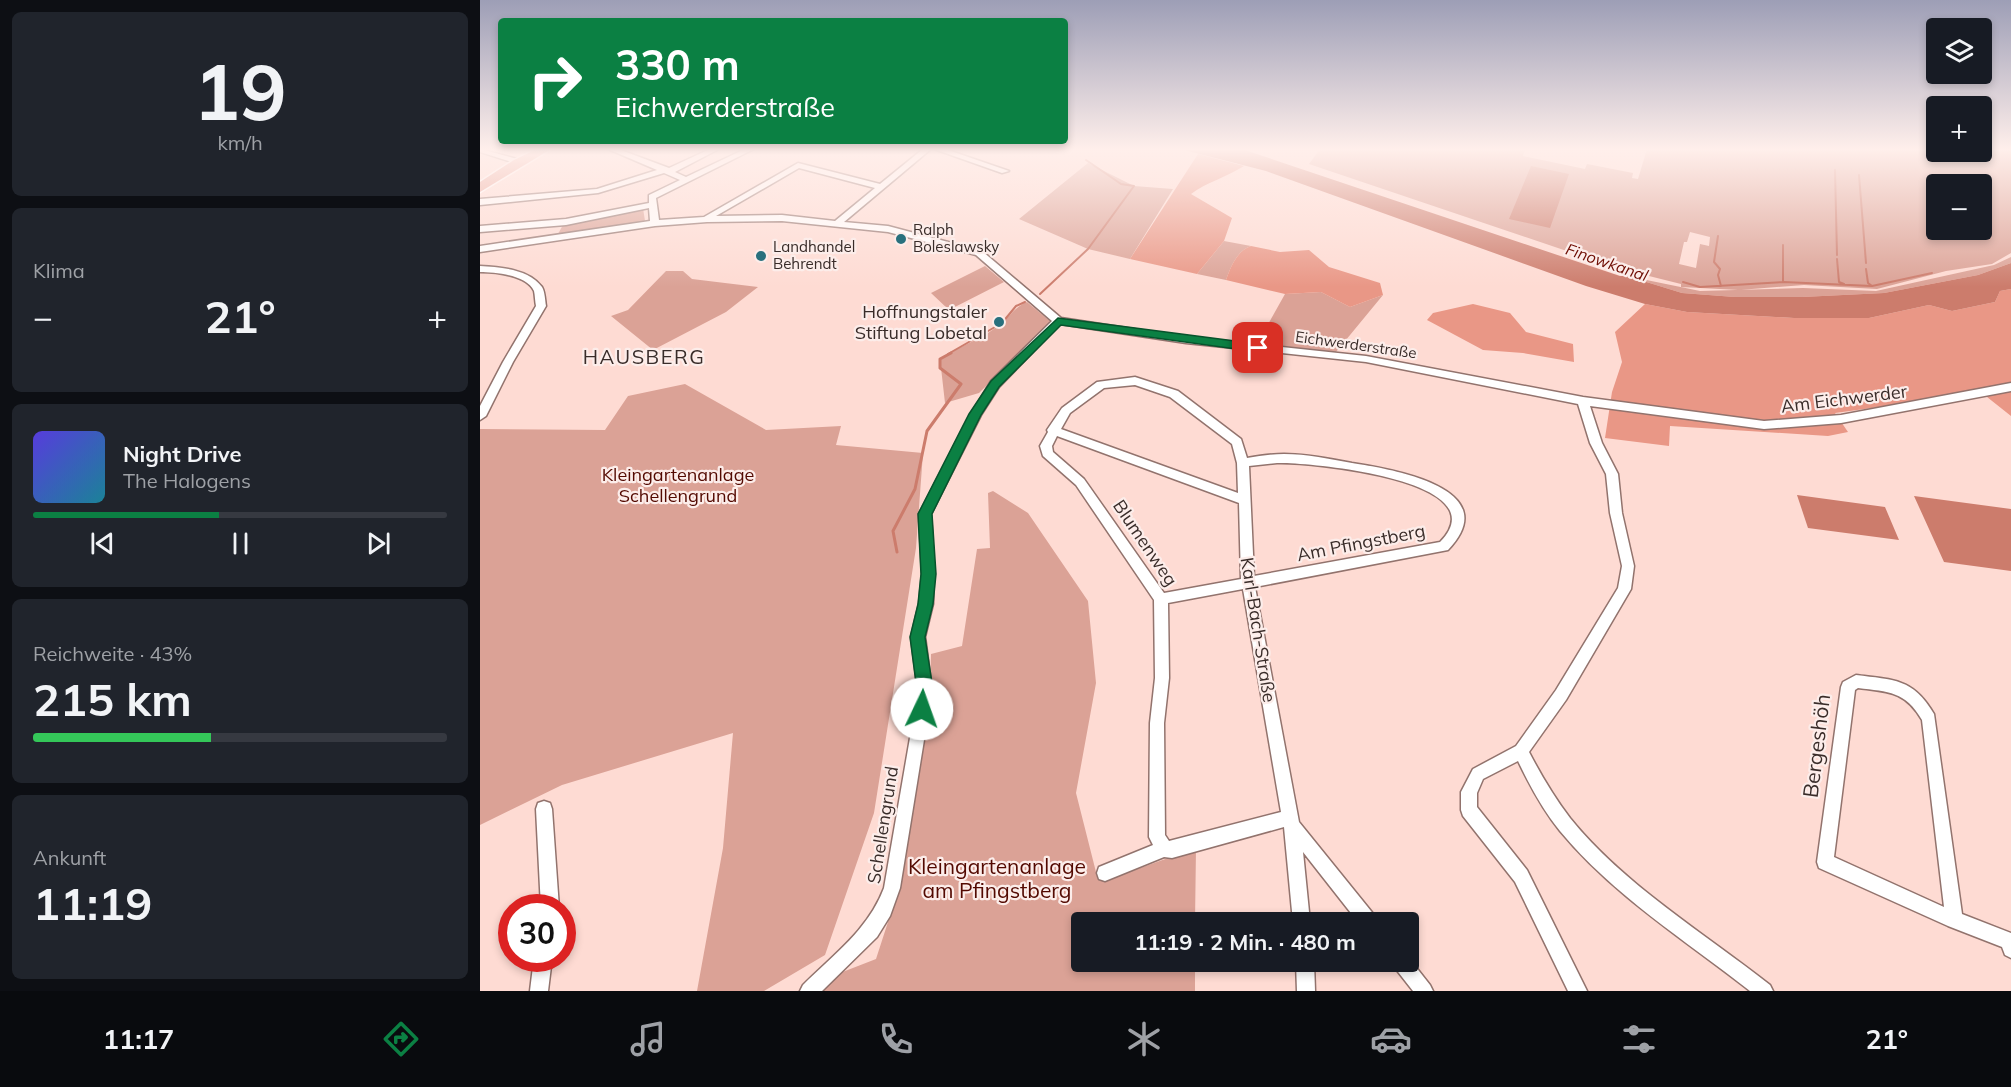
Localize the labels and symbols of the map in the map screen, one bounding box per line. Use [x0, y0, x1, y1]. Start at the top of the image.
place label: Ralph Boleslawsky [913, 220, 999, 256]
marker: Ralph Boleslawsky [894, 232, 908, 246]
place label: Landhandel Behrendt [773, 237, 855, 273]
water label: Finowkanal [1563, 239, 1651, 285]
marker: Landhandel Behrendt [754, 249, 768, 263]
place label: Hoffnungstaler Stiftung Lobetal [855, 300, 987, 344]
marker: Hoffnungstaler Stiftung Lobetal [992, 315, 1006, 329]
pin [1232, 322, 1283, 373]
street label: Eichwerderstraße [1294, 327, 1418, 362]
district label: HAUSBERG [583, 344, 705, 369]
street label: Am Eichwerder [1780, 379, 1909, 418]
park label: Kleingartenanlage Schellengrund [602, 463, 754, 507]
street label: Blumenweg [1108, 495, 1183, 590]
street label: Am Pfingstberg [1295, 519, 1427, 566]
street label: Karl-Bach-Straße [1236, 556, 1281, 704]
position arrow [890, 677, 954, 741]
street label: Bergeshöh [1797, 693, 1835, 799]
street label: Schellengrund [862, 765, 903, 885]
park label: Kleingartenanlage am Pfingstberg [908, 853, 1086, 903]
speed limit sign: 30 [498, 894, 576, 972]

